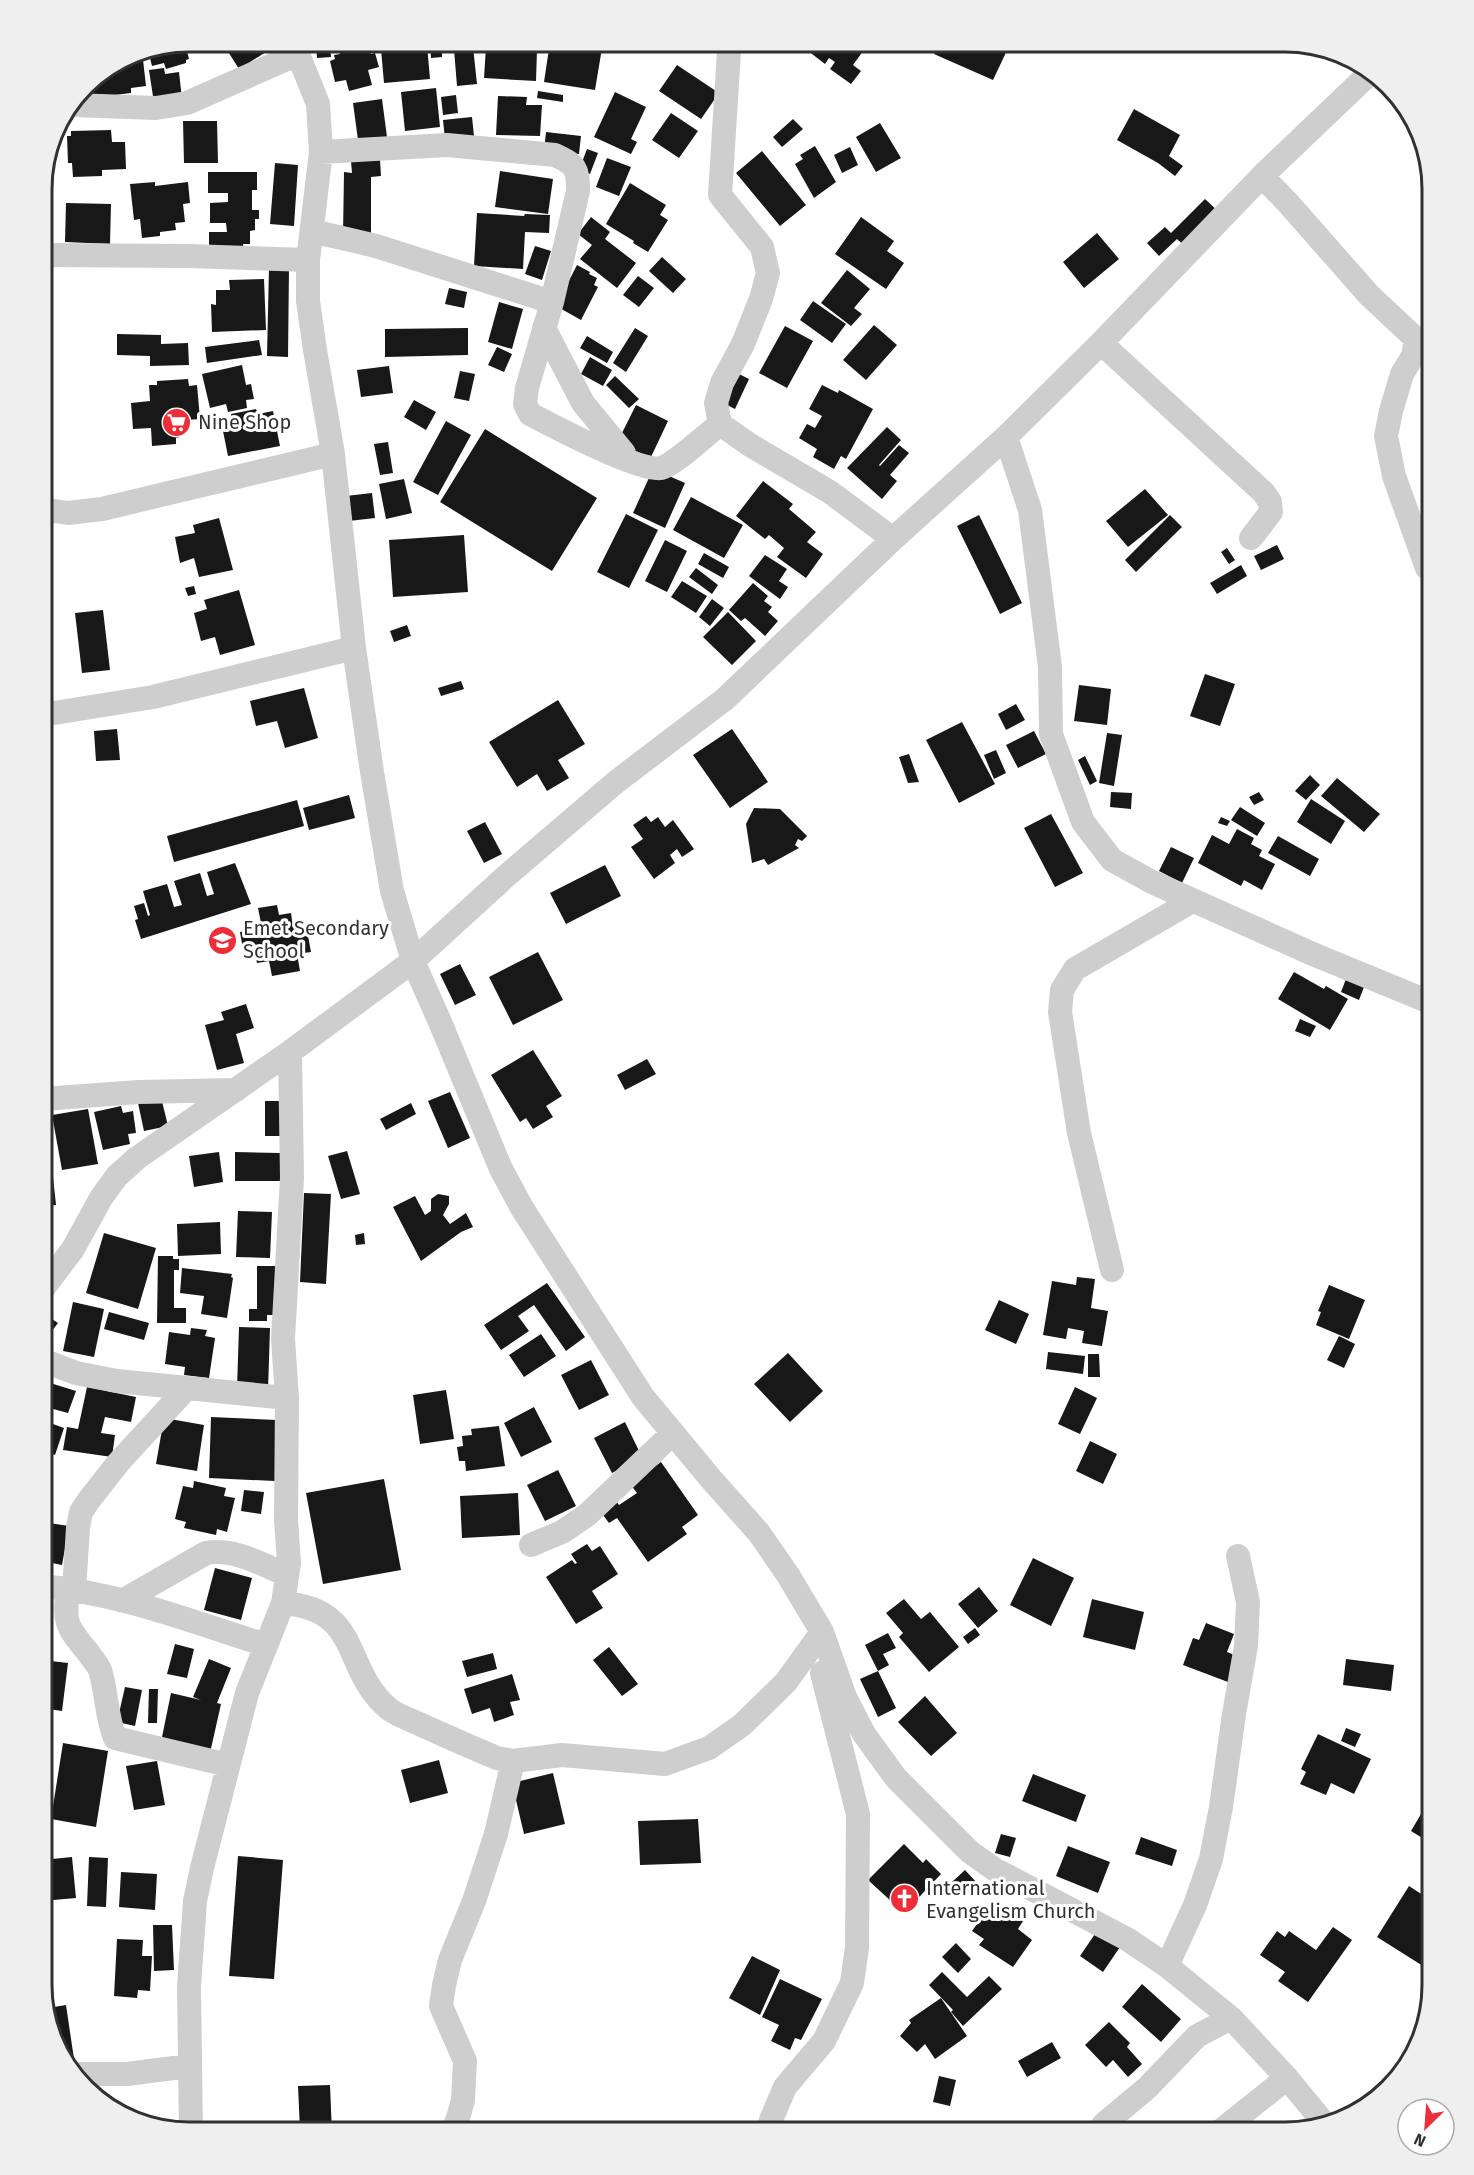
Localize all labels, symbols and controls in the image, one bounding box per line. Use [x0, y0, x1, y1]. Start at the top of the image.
supermarket icon: Nine Shop [161, 406, 193, 438]
place label: Nine Shop [198, 410, 291, 434]
place label: Emet Secondary School [243, 916, 389, 963]
school or university icon: Emet Secondary School [206, 924, 238, 956]
place label: International Evangelism Church [926, 1876, 1095, 1923]
church icon: International Evangelism Church [889, 1883, 921, 1915]
north arrow [1396, 2097, 1456, 2157]
text: N [1411, 2129, 1429, 2151]

